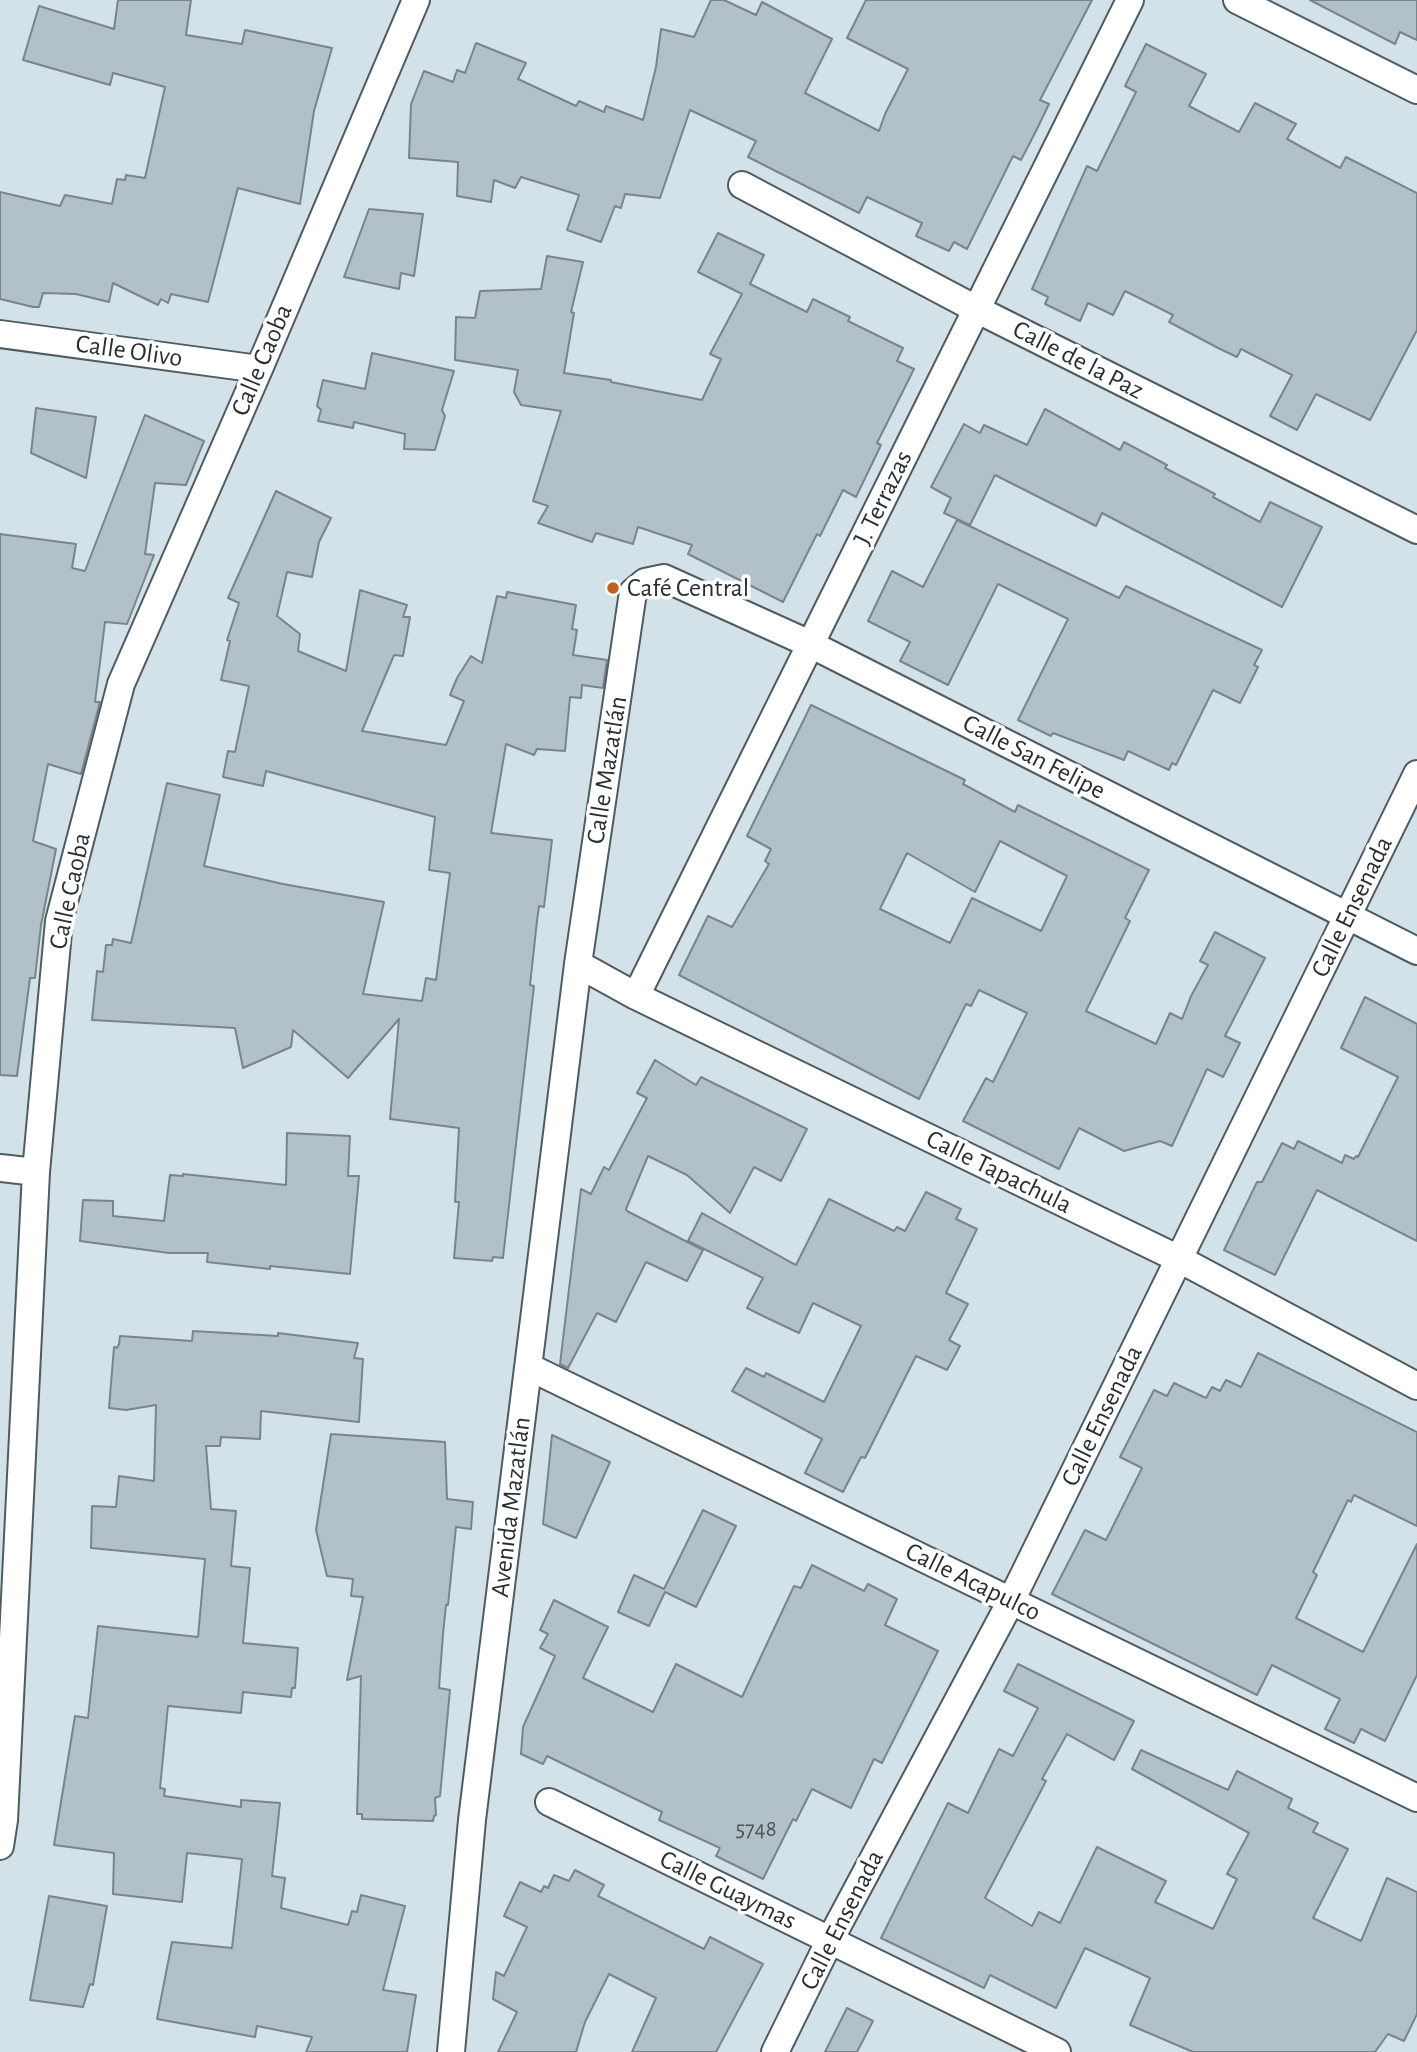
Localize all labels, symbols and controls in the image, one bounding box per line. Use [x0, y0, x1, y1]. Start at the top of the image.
street label: Calle Caoba [225, 299, 299, 421]
street label: Calle de la Paz [1007, 314, 1149, 406]
street label: Calle Olivo [74, 328, 184, 374]
street label: J. Terrazas [847, 446, 919, 550]
place label: Café Central [627, 572, 749, 604]
marker: Café Central [605, 580, 621, 596]
street label: Calle Mazatlán [580, 694, 634, 846]
street label: Calle San Felipe [957, 708, 1111, 806]
street label: Calle Caoba [42, 830, 98, 952]
street label: Calle Ensenada [1304, 831, 1400, 983]
street label: Calle Tapachula [921, 1123, 1077, 1221]
street label: Calle Ensenada [1054, 1340, 1150, 1492]
street label: Avenida Mazatlán [484, 1415, 538, 1599]
street label: Calle Acapulco [900, 1536, 1046, 1628]
house number: 5748 [735, 1815, 777, 1843]
street label: Calle Guaymas [655, 1843, 801, 1937]
street label: Calle Ensenada [793, 1845, 891, 1995]

